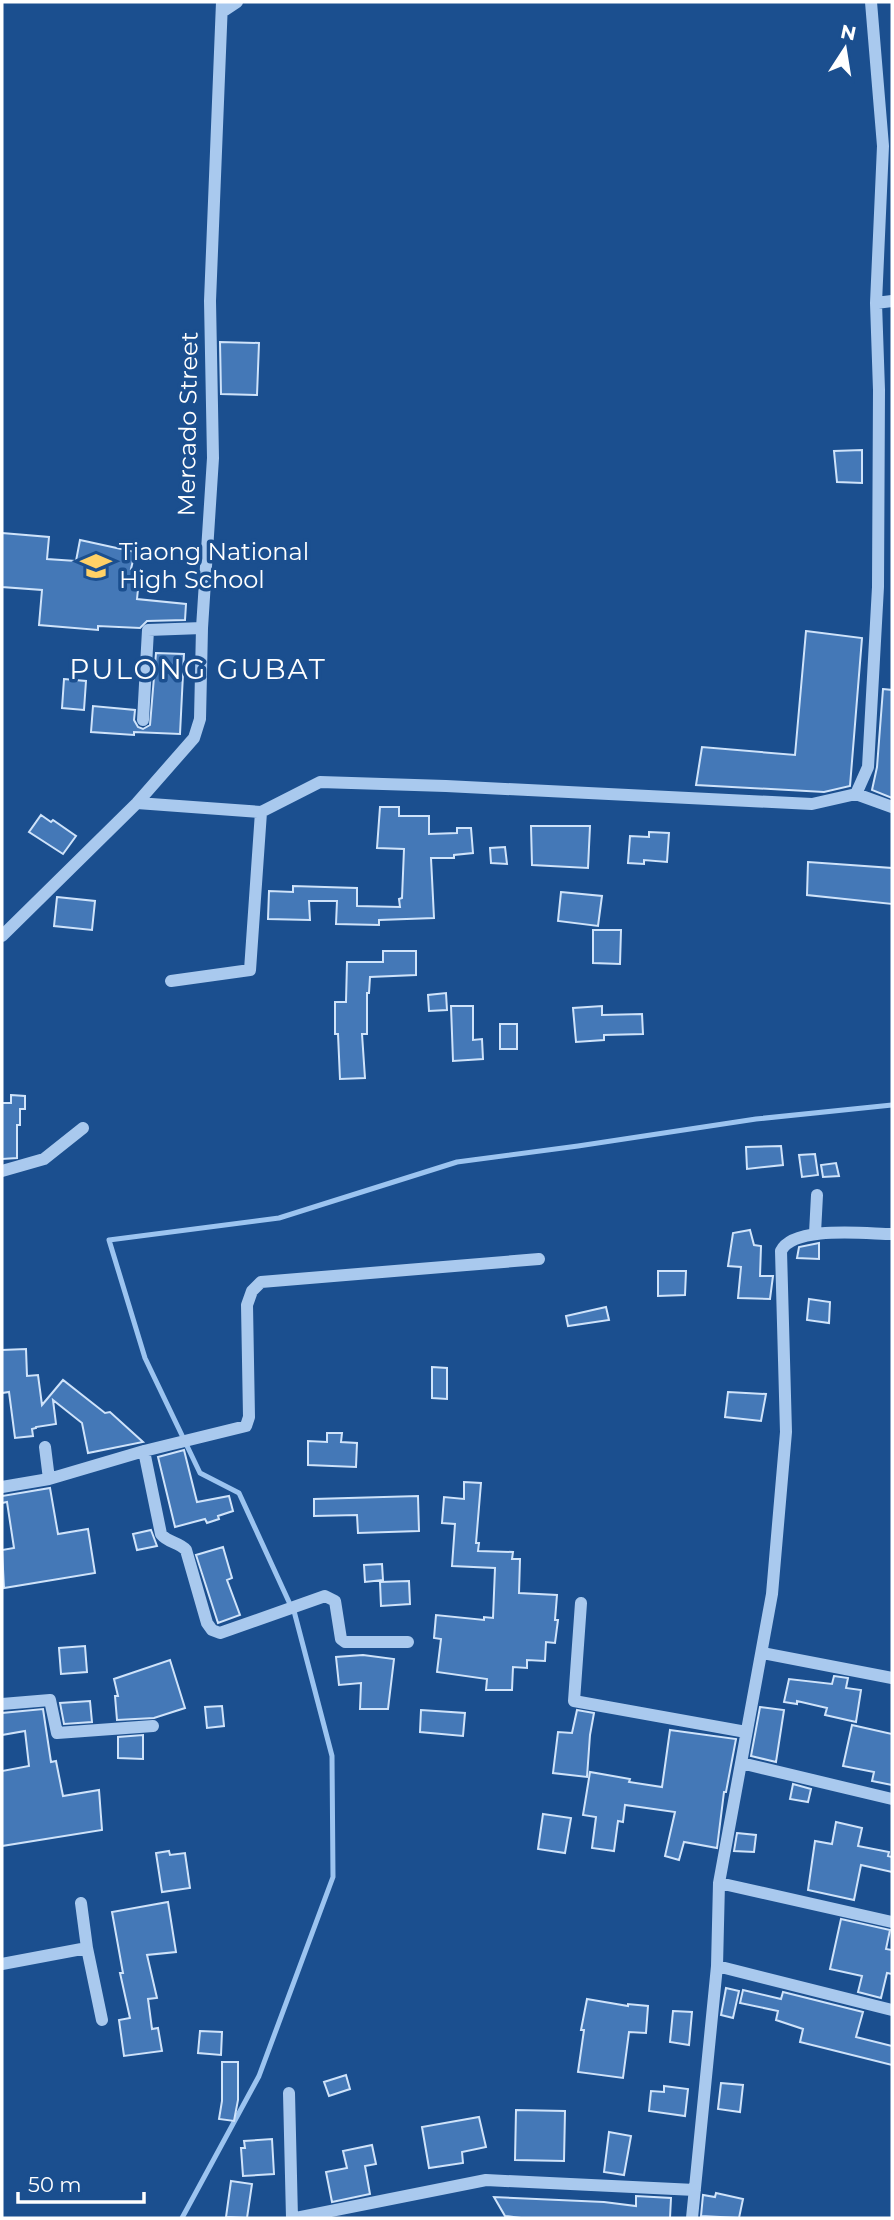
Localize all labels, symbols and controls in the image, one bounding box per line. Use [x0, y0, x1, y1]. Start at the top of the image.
north arrow [810, 14, 880, 84]
text: N [839, 20, 858, 46]
street label: Mercado Street [171, 331, 204, 517]
place label: Tiaong National High School [119, 537, 309, 594]
school or university icon: Tiaong National High School [79, 549, 113, 583]
district label: PULONG GUBAT [69, 652, 327, 686]
scale bar [18, 2160, 144, 2204]
text: 50 m [28, 2172, 82, 2197]

